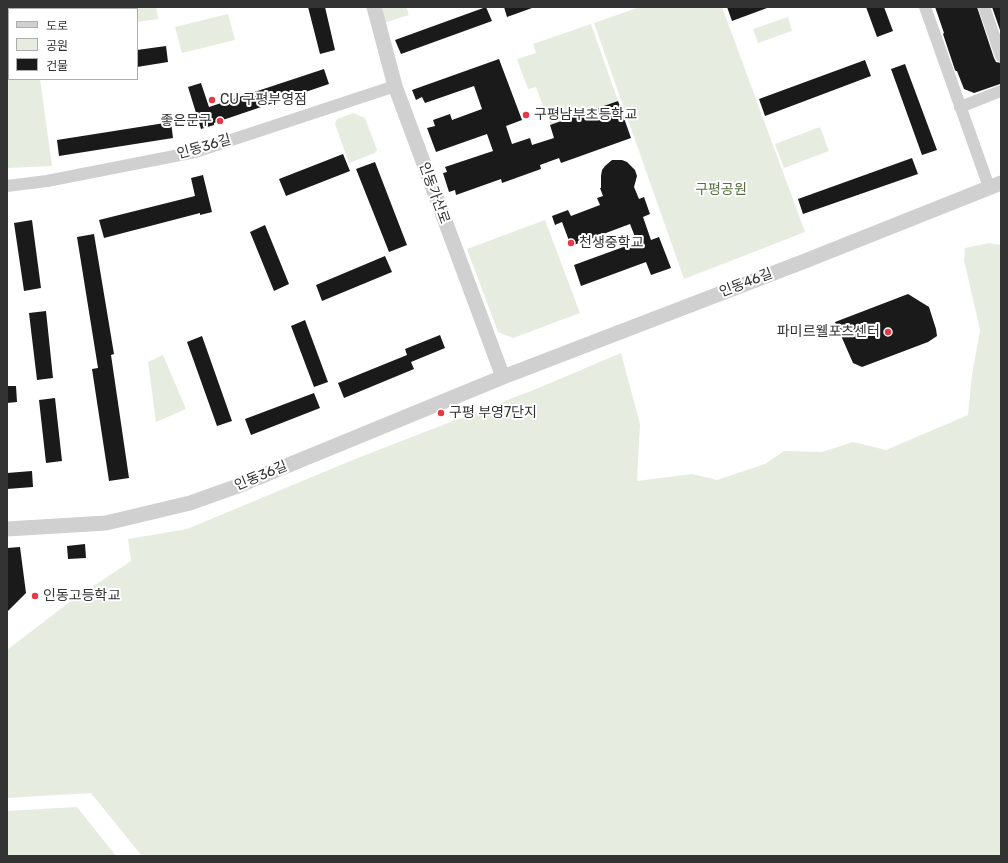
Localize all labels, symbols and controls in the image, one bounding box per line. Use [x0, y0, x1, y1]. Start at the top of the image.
legend [8, 8, 138, 80]
text: 도로 [46, 19, 68, 33]
text: 공원 [46, 39, 68, 53]
text: 건물 [46, 59, 68, 73]
place label: CU 구평부영점 [220, 92, 307, 108]
marker: CU 구평부영점 [207, 95, 217, 105]
place label: 구평남부초등학교 [534, 107, 637, 123]
marker: 구평남부초등학교 [521, 110, 531, 120]
place label: 좋은문구 [160, 113, 212, 129]
marker: 좋은문구 [215, 116, 225, 126]
street label: 인동36길 [175, 131, 233, 163]
street label: 인동가산로 [415, 160, 453, 226]
park label: 구평공원 [695, 182, 747, 198]
place label: 천생중학교 [579, 235, 643, 251]
marker: 천생중학교 [566, 238, 576, 248]
street label: 인동46길 [717, 265, 775, 301]
place label: 파미르웰포츠센터 [777, 324, 880, 340]
marker: 파미르웰포츠센터 [883, 327, 893, 337]
place label: 구평 부영7단지 [449, 405, 537, 421]
marker: 구평 부영7단지 [436, 408, 446, 418]
street label: 인동36길 [232, 458, 290, 494]
place label: 인동고등학교 [43, 588, 120, 604]
marker: 인동고등학교 [30, 591, 40, 601]

